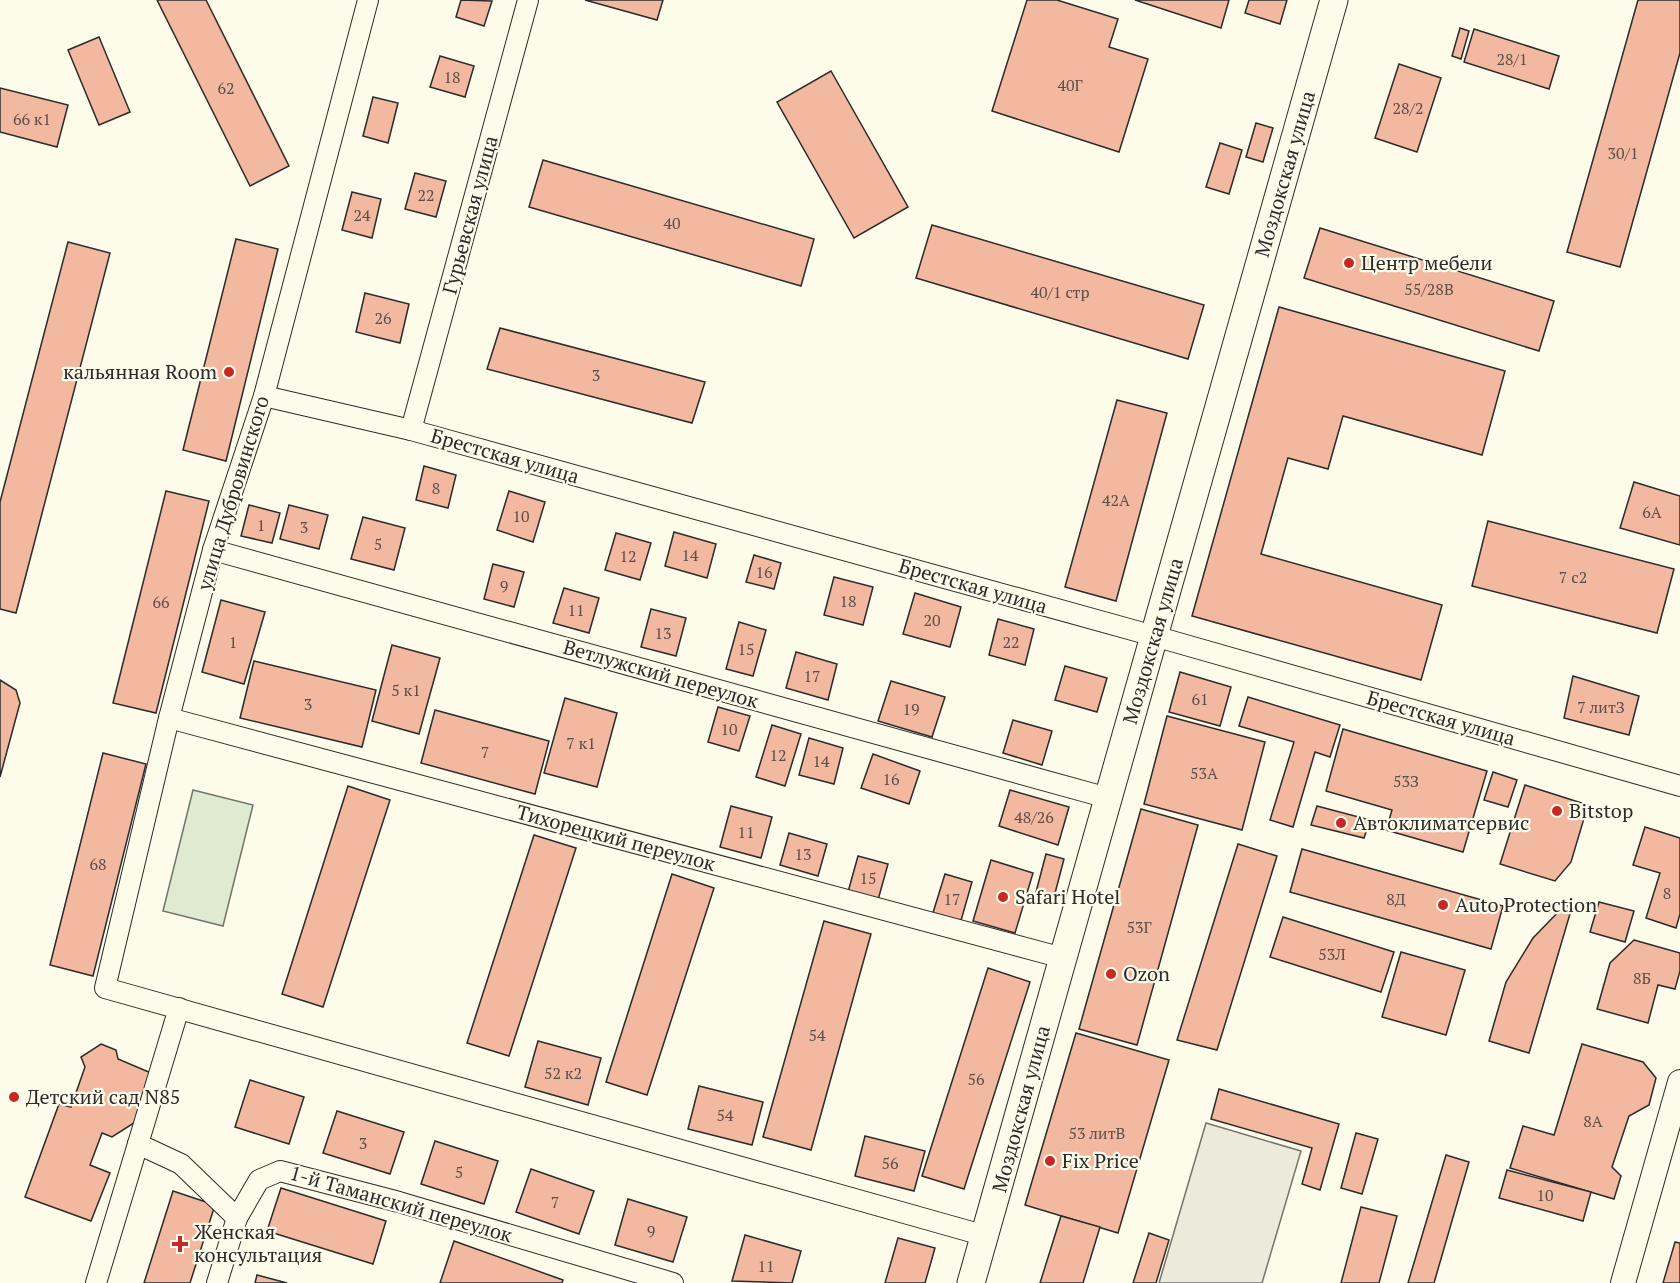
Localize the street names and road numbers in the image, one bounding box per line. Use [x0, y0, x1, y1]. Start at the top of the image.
street label: Моздокская улица [1248, 88, 1321, 260]
street label: Гурьевская улица [435, 133, 504, 297]
street label: улица Дубровинского [190, 392, 275, 594]
street label: Брестская улица [428, 421, 582, 490]
street label: Брестская улица [896, 551, 1050, 620]
street label: Моздокская улица [1116, 555, 1189, 727]
street label: Ветлужский переулок [560, 633, 762, 714]
street label: Брестская улица [1364, 683, 1518, 752]
street label: Тихорецкий переулок [514, 798, 719, 877]
street label: Моздокская улица [985, 1022, 1056, 1195]
street label: 1-й Таманский переулок [287, 1159, 516, 1248]

